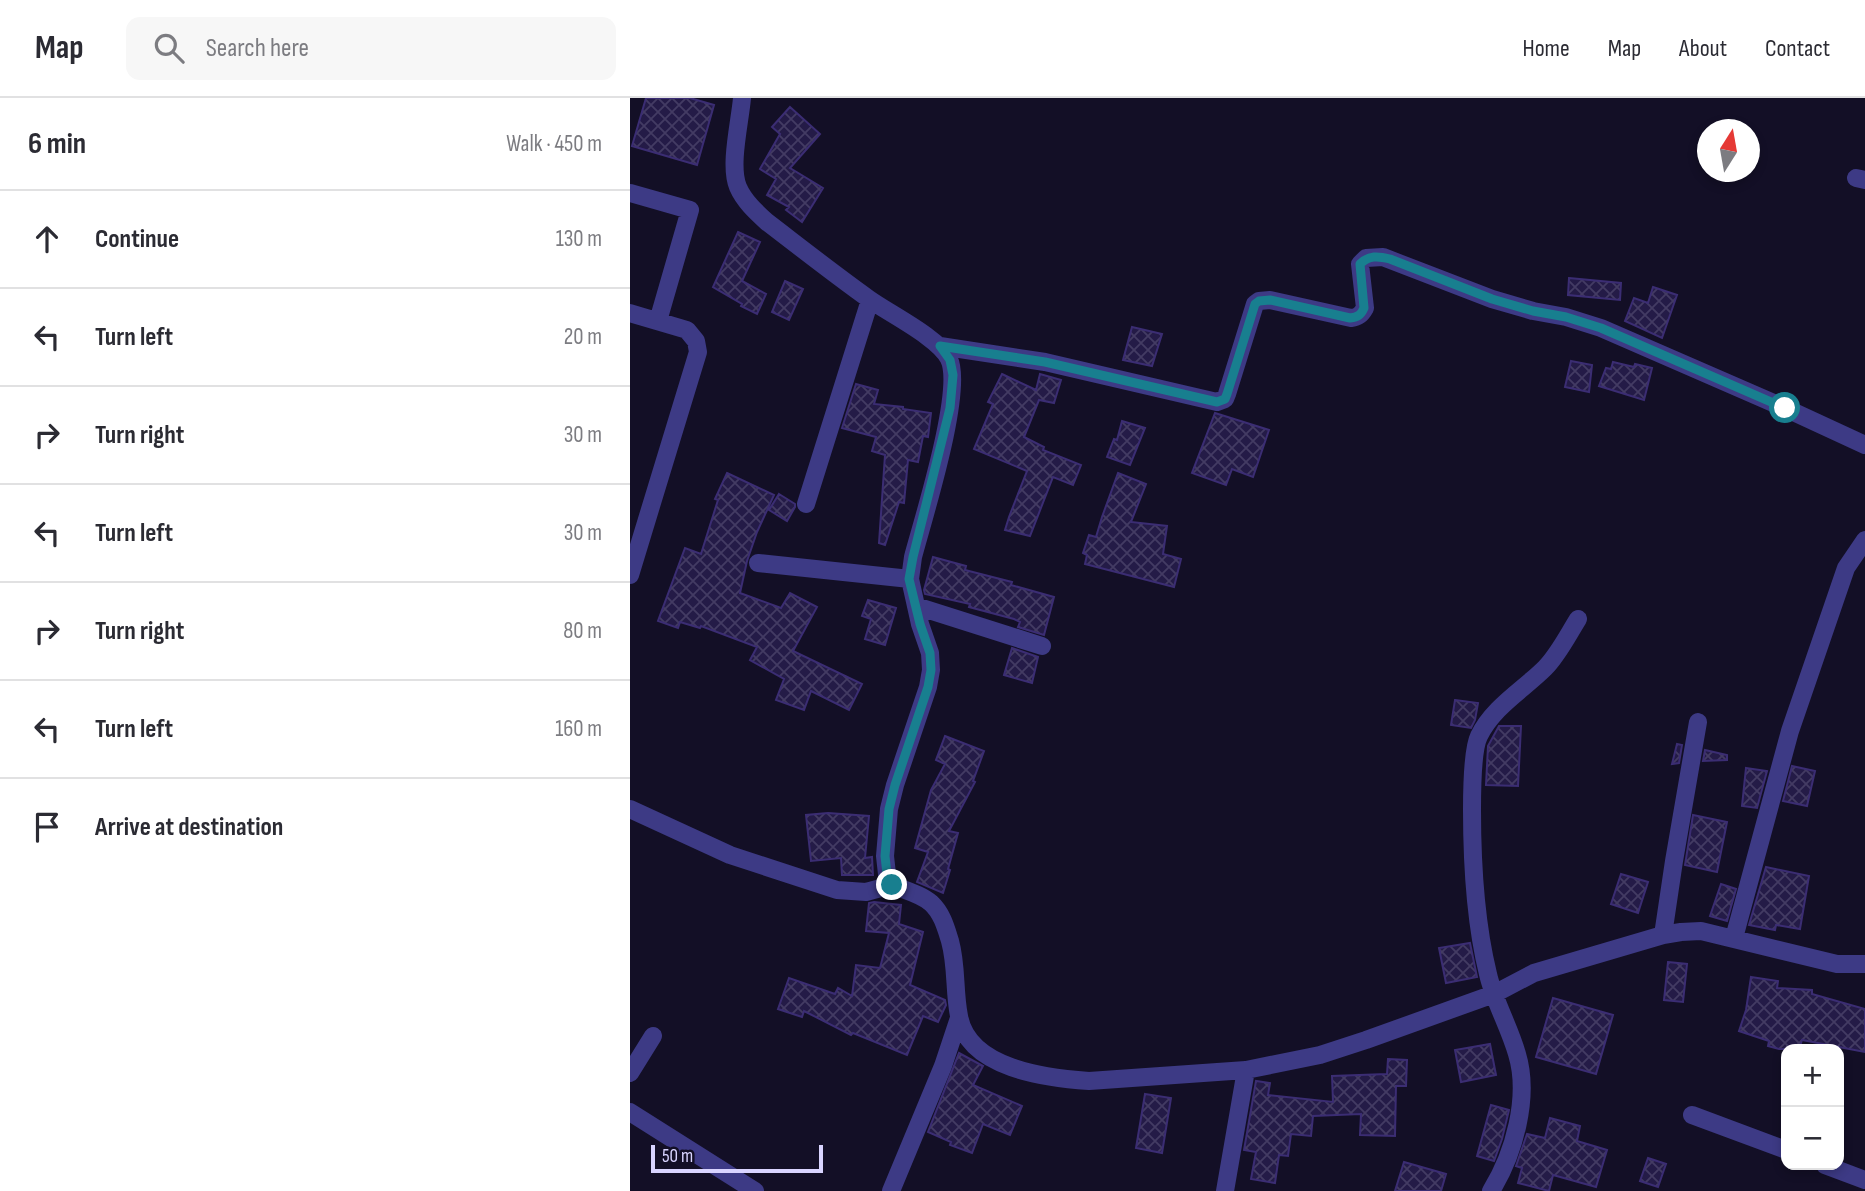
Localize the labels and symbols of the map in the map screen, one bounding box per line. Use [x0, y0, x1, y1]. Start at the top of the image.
north arrow [1697, 119, 1760, 182]
route start [1769, 392, 1800, 423]
route end [876, 869, 907, 900]
scale bar [651, 1142, 822, 1174]

